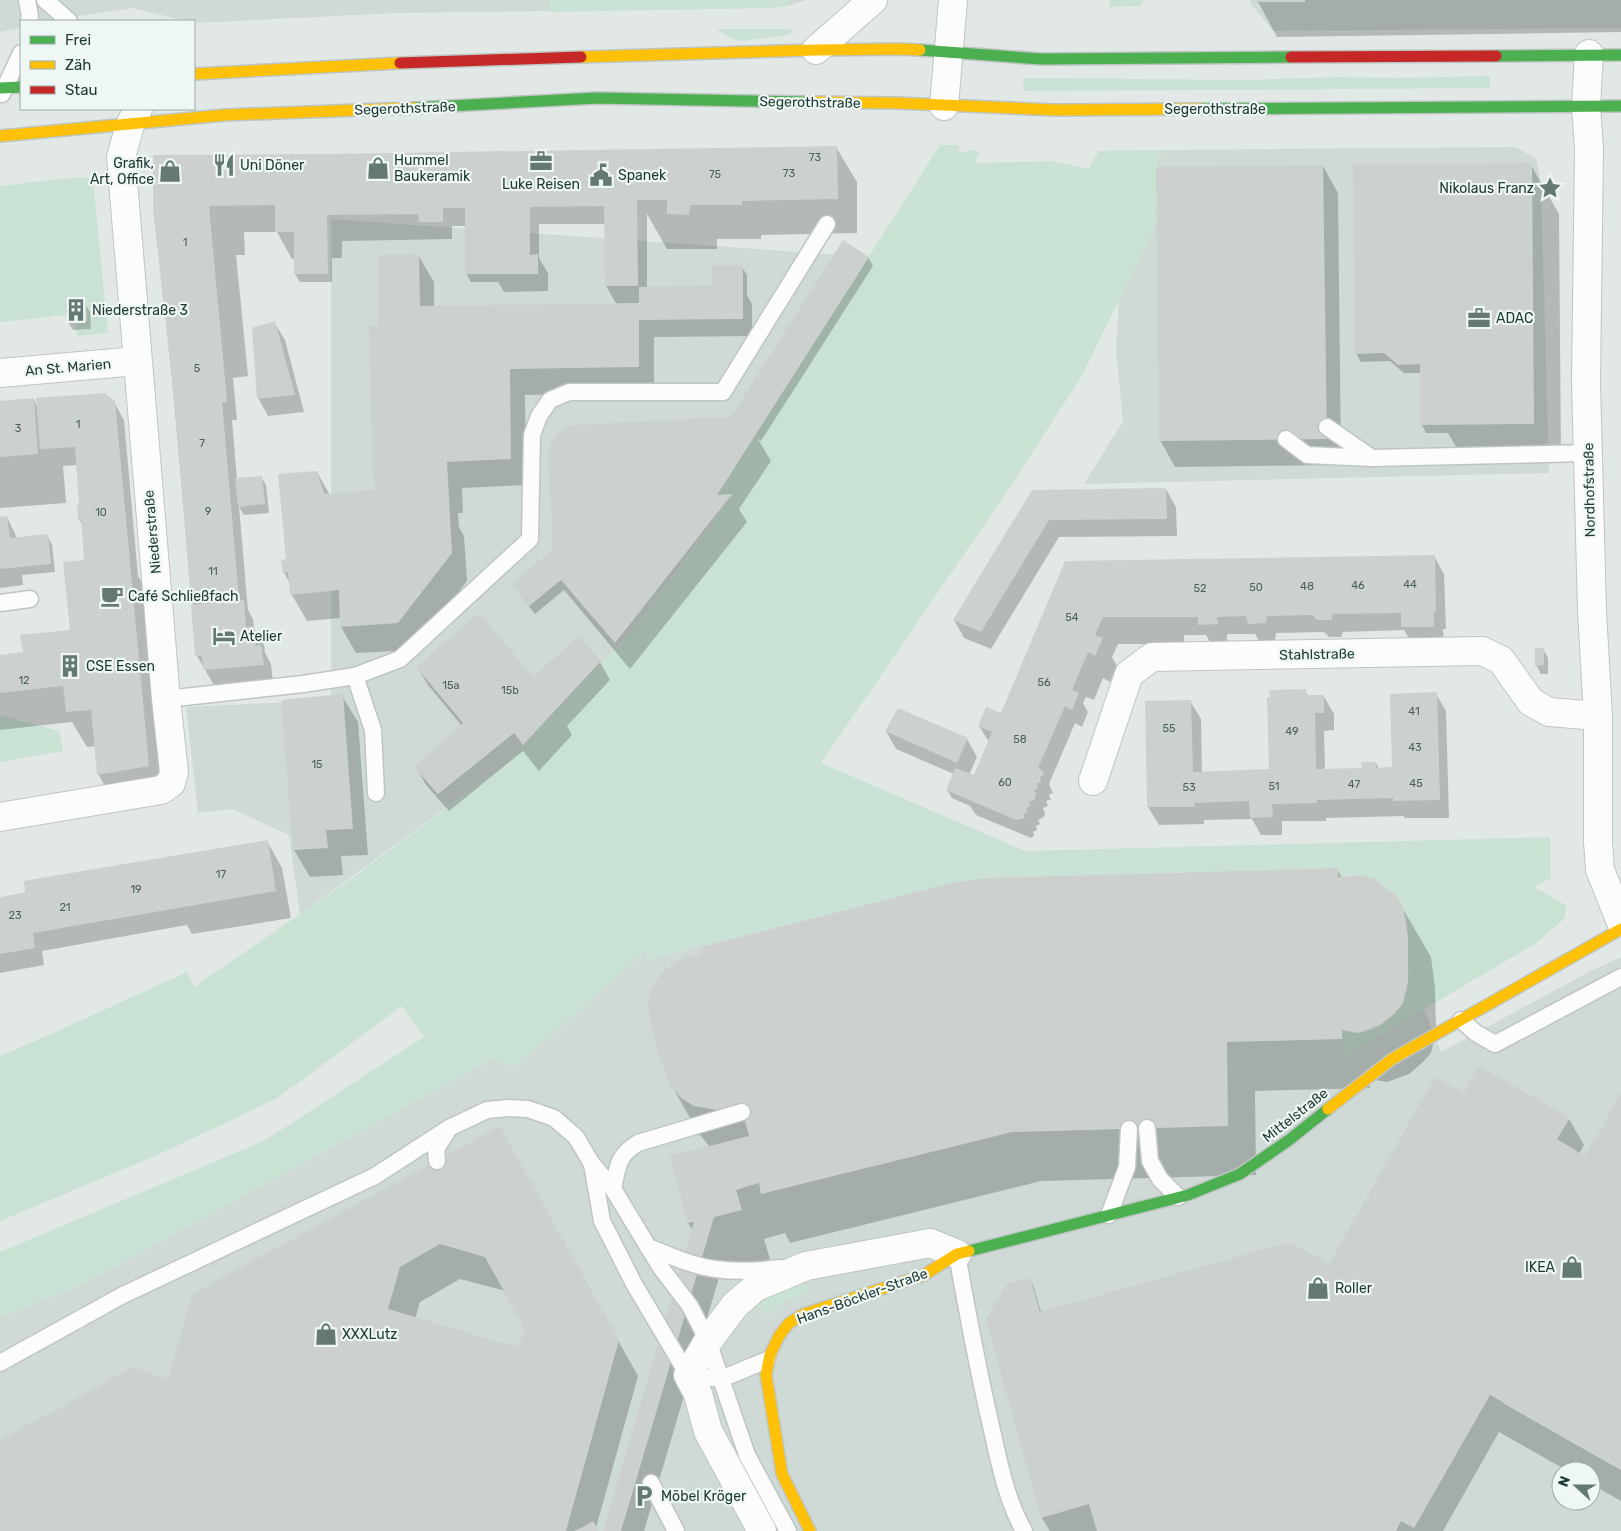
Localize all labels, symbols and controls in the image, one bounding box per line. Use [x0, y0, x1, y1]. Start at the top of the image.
legend [20, 20, 195, 110]
text: Frei [65, 31, 91, 49]
text: Zäh [65, 56, 91, 74]
text: Stau [65, 81, 98, 99]
street label: Segerothstraße [759, 93, 861, 112]
street label: Segerothstraße [354, 98, 456, 119]
street label: Segerothstraße [1164, 101, 1266, 118]
office icon: Luke Reisen [528, 148, 554, 174]
house number: 73 [809, 151, 822, 164]
restaurant icon: Uni Döner [211, 152, 237, 178]
place label: Hummel Baukeramik [394, 152, 471, 185]
place label: Grafik, Art, Office [90, 155, 154, 188]
shop icon: Hummel Baukeramik [365, 155, 391, 181]
place label: Uni Döner [240, 157, 305, 174]
shop icon: Grafik, Art, Office [157, 158, 183, 184]
public building icon: Spanek [588, 162, 614, 188]
place label: Spanek [618, 167, 667, 184]
house number: 73 [783, 167, 796, 180]
house number: 75 [709, 168, 722, 181]
place icon: Nikolaus Franz [1537, 175, 1563, 201]
place label: Luke Reisen [502, 176, 580, 193]
place label: Nikolaus Franz [1439, 180, 1534, 197]
house number: 1 [183, 236, 187, 249]
building icon: Niederstraße 3 [63, 297, 89, 323]
place label: Niederstraße 3 [92, 302, 188, 319]
office icon: ADAC [1466, 305, 1492, 331]
place label: ADAC [1496, 310, 1533, 327]
street label: An St. Marien [24, 355, 112, 380]
house number: 5 [194, 362, 201, 375]
house number: 1 [76, 418, 80, 431]
house number: 3 [15, 422, 22, 435]
house number: 7 [199, 437, 205, 450]
street label: Nordhofstraße [1580, 442, 1599, 538]
street label: Niederstraße [140, 489, 165, 575]
house number: 9 [205, 505, 211, 518]
house number: 10 [95, 506, 107, 519]
house number: 11 [208, 565, 218, 578]
house number: 44 [1403, 578, 1417, 591]
house number: 46 [1351, 579, 1365, 592]
house number: 48 [1300, 580, 1314, 593]
house number: 50 [1249, 581, 1263, 594]
house number: 52 [1194, 582, 1207, 595]
cafe icon: Café Schließfach [99, 583, 125, 609]
place label: Café Schließfach [128, 588, 239, 605]
house number: 54 [1065, 611, 1079, 624]
hotel icon: Atelier [211, 623, 237, 649]
place label: Atelier [240, 628, 283, 645]
street label: Stahlstraße [1279, 645, 1355, 664]
building icon: CSE Essen [57, 653, 83, 679]
place label: CSE Essen [86, 658, 155, 675]
house number: 12 [18, 674, 30, 687]
house number: 56 [1037, 676, 1051, 689]
house number: 15a [442, 679, 460, 692]
house number: 15b [501, 684, 519, 697]
house number: 41 [1408, 705, 1420, 718]
house number: 55 [1162, 722, 1176, 735]
house number: 49 [1285, 725, 1299, 738]
house number: 58 [1013, 733, 1027, 746]
house number: 43 [1408, 741, 1422, 754]
house number: 15 [311, 758, 323, 771]
house number: 60 [998, 776, 1012, 789]
house number: 45 [1409, 777, 1423, 790]
house number: 47 [1348, 778, 1360, 791]
house number: 51 [1268, 780, 1280, 793]
house number: 53 [1182, 781, 1196, 794]
house number: 17 [216, 868, 227, 881]
house number: 19 [130, 883, 142, 896]
house number: 21 [59, 901, 71, 914]
house number: 23 [8, 909, 22, 922]
street label: Mittelstraße [1259, 1084, 1332, 1146]
shop icon: IKEA [1559, 1254, 1585, 1280]
place label: IKEA [1525, 1259, 1556, 1276]
street label: Hans-Böckler-Straße [794, 1265, 930, 1328]
shop icon: Roller [1305, 1275, 1331, 1301]
place label: Roller [1335, 1280, 1373, 1297]
shop icon: XXXLutz [313, 1321, 339, 1347]
place label: XXXLutz [342, 1326, 397, 1343]
north arrow [1551, 1461, 1601, 1511]
text: N [1555, 1474, 1574, 1489]
parking icon: Möbel Kröger [631, 1483, 657, 1509]
place label: Möbel Kröger [661, 1488, 747, 1505]

